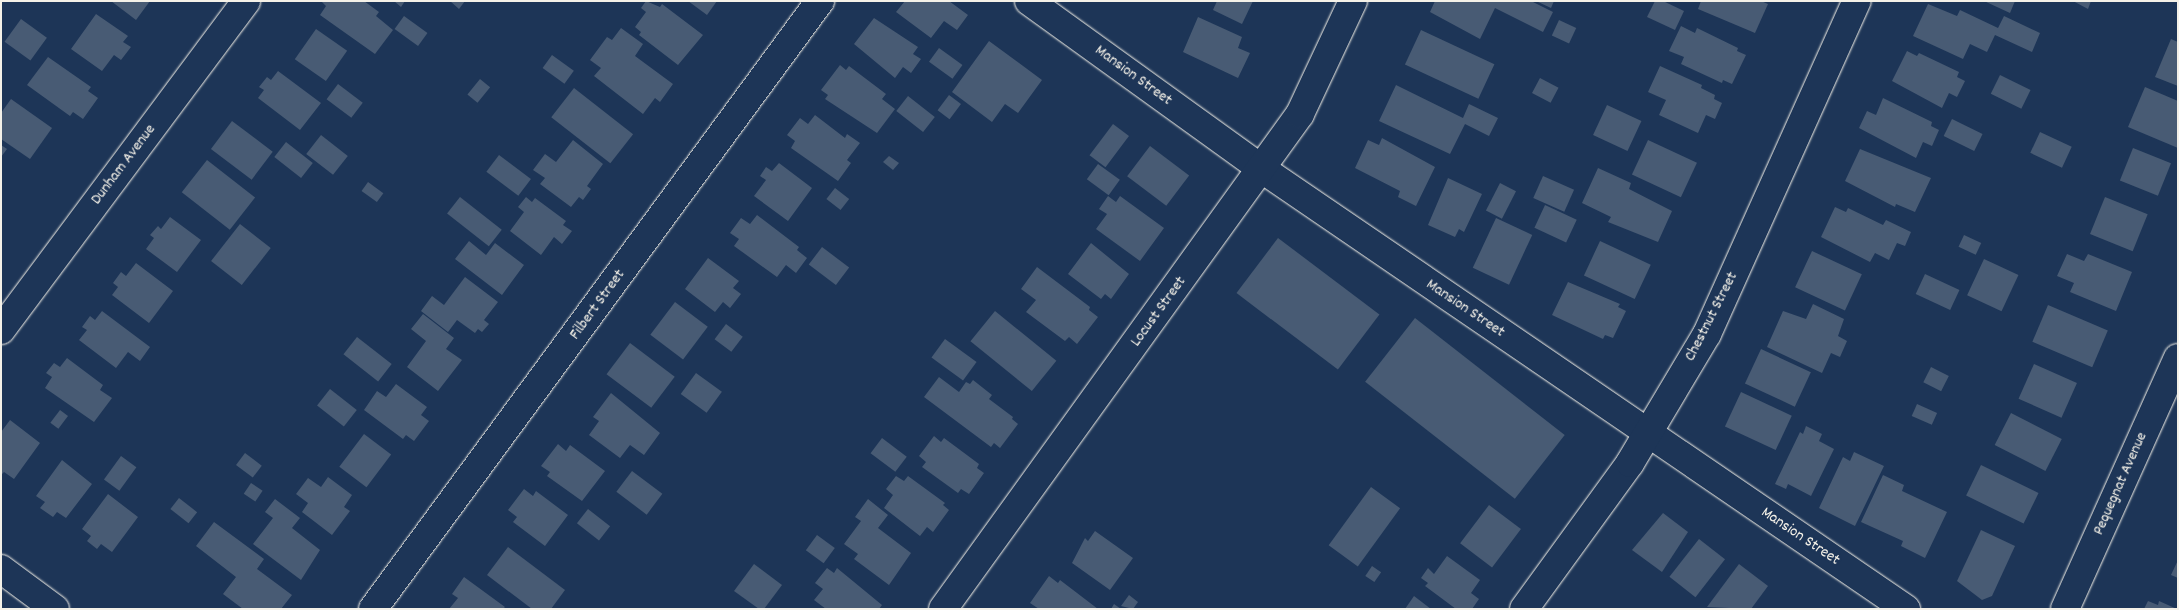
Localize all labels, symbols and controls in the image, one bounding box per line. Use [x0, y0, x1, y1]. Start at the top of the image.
street label: Mansion Street [1091, 41, 1175, 111]
street label: Dunham Avenue [88, 121, 160, 209]
street label: Filbert Street [566, 266, 630, 344]
street label: Chestnut Street [1681, 269, 1743, 365]
street label: Locust Street [1127, 273, 1191, 351]
street label: Mansion Street [1422, 276, 1508, 342]
street label: Pequegnat Avenue [2090, 430, 2152, 538]
street label: Mansion Street [1757, 504, 1843, 570]

